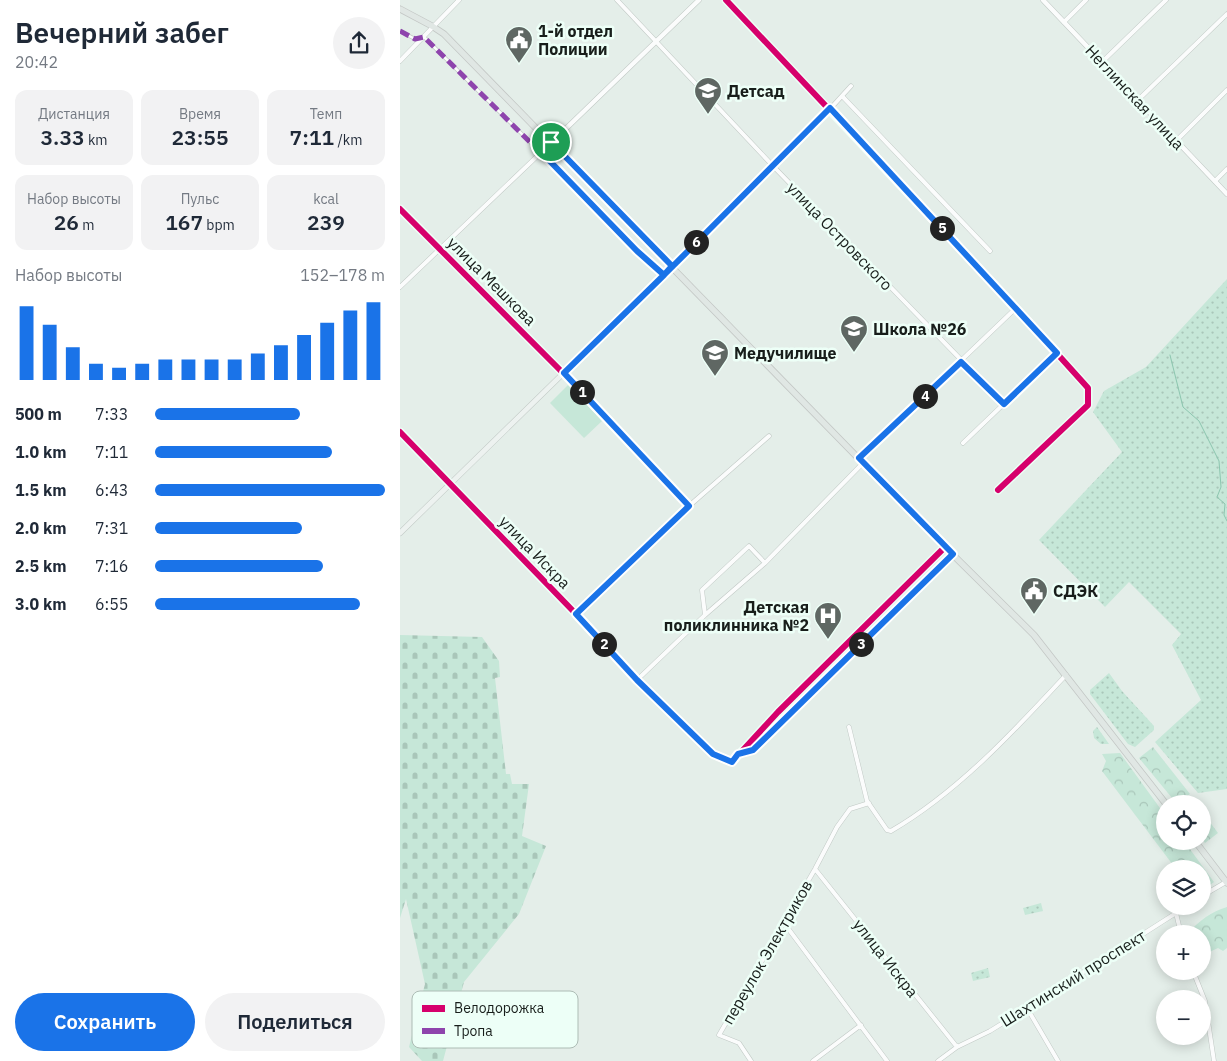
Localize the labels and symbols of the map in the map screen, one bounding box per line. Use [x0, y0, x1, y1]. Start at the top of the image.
place label: 1-й отдел Полиции [538, 21, 613, 59]
public building icon: 1-й отдел Полиции [504, 25, 534, 64]
street label: Неглинская улица [1081, 40, 1189, 154]
school or university icon: Детсад [693, 76, 723, 115]
place label: Детсад [727, 81, 785, 101]
pin [530, 121, 572, 163]
street label: улица Островского [783, 177, 897, 295]
pin: 5 [930, 216, 954, 240]
pin: 6 [684, 230, 708, 254]
street label: улица Мешкова [443, 232, 541, 330]
school or university icon: Школа №26 [839, 314, 869, 353]
place label: Школа №26 [873, 319, 967, 339]
school or university icon: Медучилище [700, 338, 730, 377]
place label: Медучилище [734, 343, 837, 363]
pin: 1 [570, 380, 594, 404]
pin: 4 [912, 384, 938, 408]
street label: улица Искра [495, 511, 575, 593]
public building icon: СДЭК [1019, 576, 1049, 615]
place label: СДЭК [1053, 581, 1098, 601]
place label: Детская поликлинника №2 [664, 597, 809, 635]
hospital icon: Детская поликлинника №2 [813, 601, 843, 640]
pin: 2 [592, 632, 616, 656]
pin: 3 [848, 632, 874, 656]
street label: переулок Электриков [717, 876, 817, 1028]
street label: улица Искра [849, 915, 923, 1002]
street label: Шахтинский проспект [997, 925, 1150, 1031]
legend [412, 991, 578, 1048]
text: Велодорожка [454, 999, 545, 1017]
text: Тропа [454, 1022, 493, 1040]

